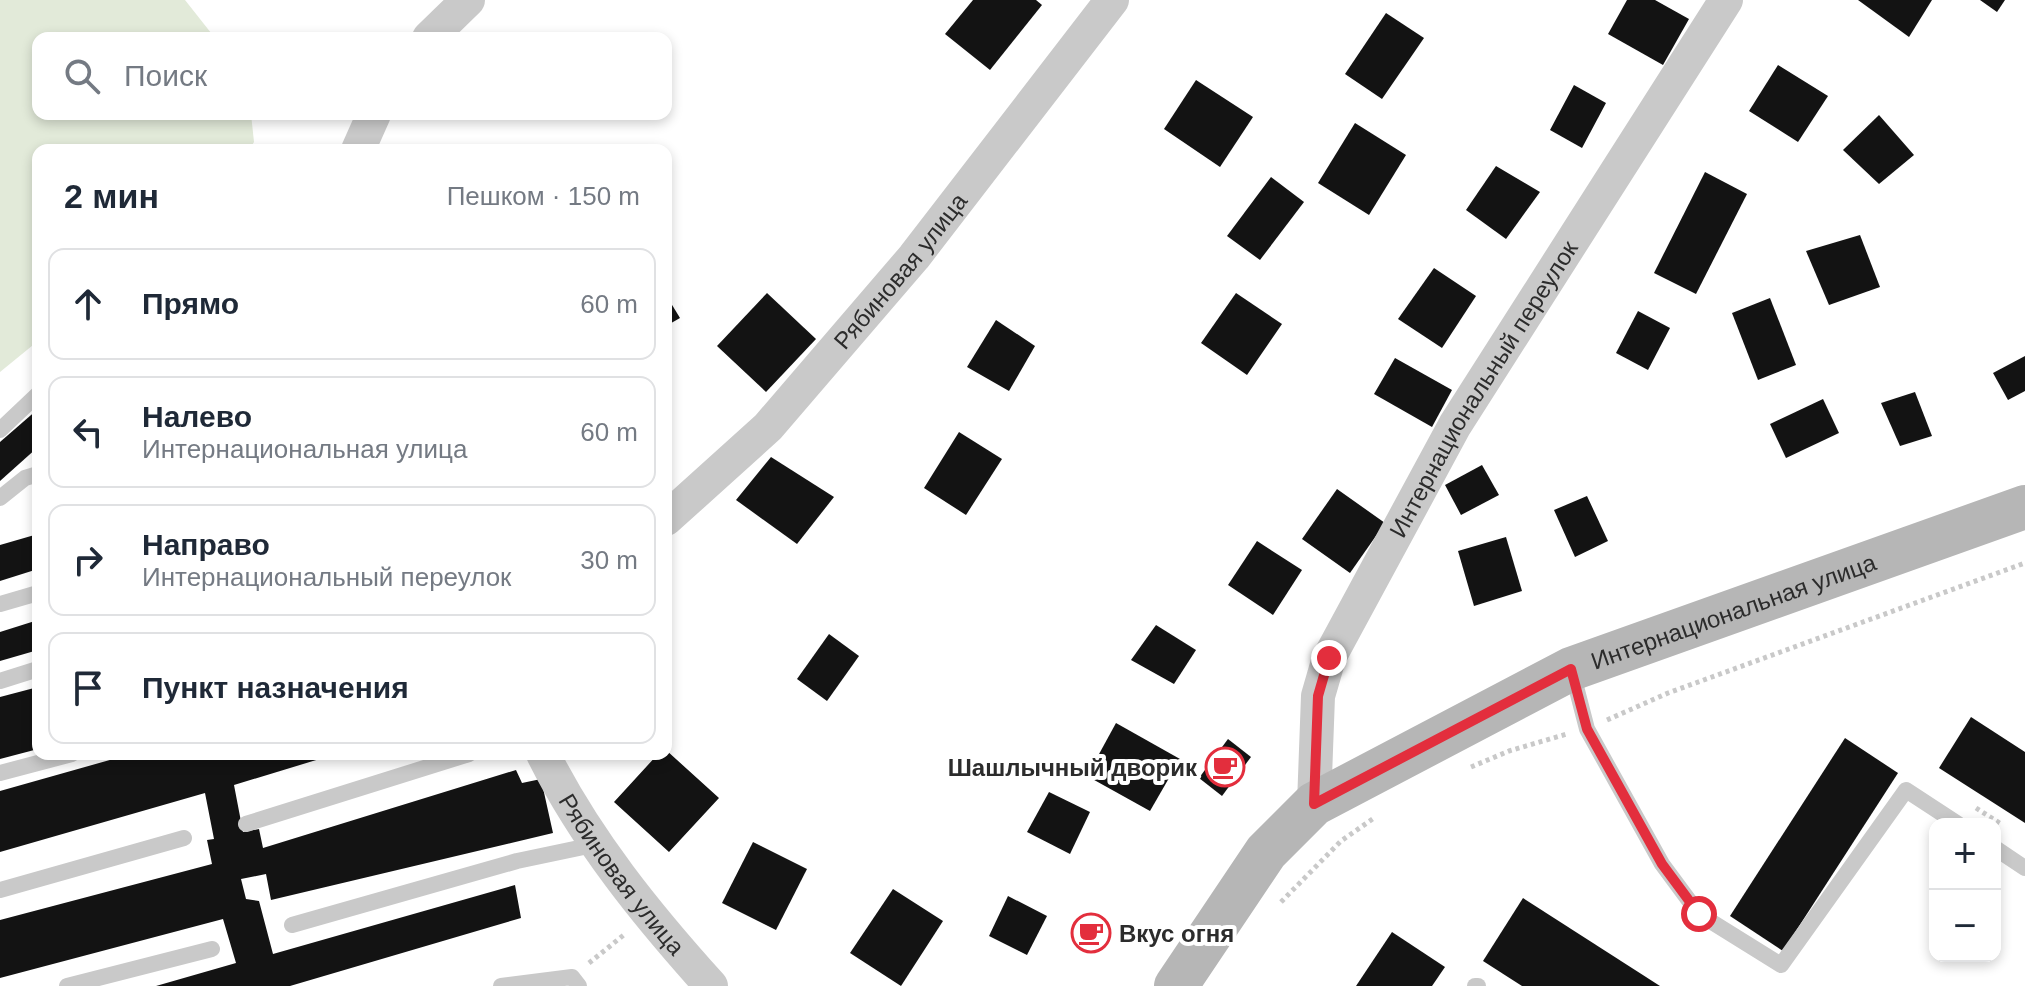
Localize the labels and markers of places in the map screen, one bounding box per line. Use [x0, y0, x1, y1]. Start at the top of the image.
cafe icon: Шашлычный дворик [1204, 746, 1246, 788]
place label: Шашлычный дворик [948, 754, 1198, 781]
cafe icon: Вкус огня [1070, 912, 1112, 954]
place label: Вкус огня [1119, 920, 1234, 947]

